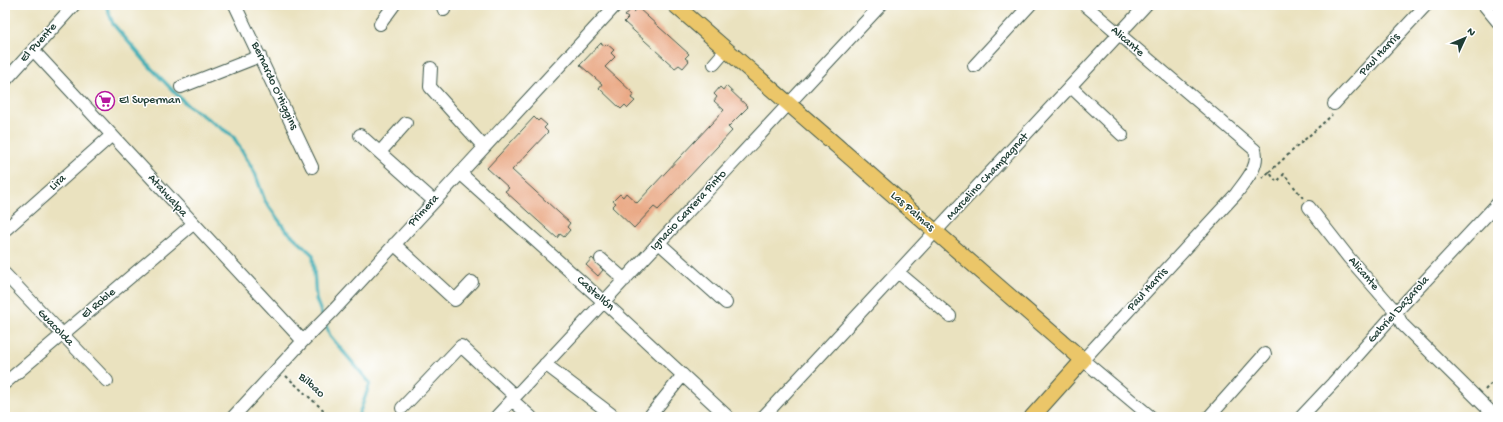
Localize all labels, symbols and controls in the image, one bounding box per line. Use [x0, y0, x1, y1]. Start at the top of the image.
north arrow [1445, 18, 1485, 58]
street label: El Puente [18, 20, 61, 66]
street label: Alicante [1107, 24, 1147, 61]
text: N [1464, 26, 1478, 39]
street label: Paul Harris [1356, 30, 1404, 80]
street label: Bernardo O'Higgins [247, 39, 301, 133]
supermarket icon: El Superman [94, 90, 116, 112]
place label: El Superman [119, 94, 181, 108]
street label: Marcelino Champagnat [944, 130, 1033, 224]
street label: Ignacio Carrera Pinto [648, 168, 730, 254]
street label: Lira [47, 172, 70, 194]
street label: Atahualpa [144, 172, 190, 220]
street label: Las Palmas [887, 189, 937, 235]
street label: Primera [405, 192, 443, 231]
street label: Alicante [1345, 254, 1382, 294]
street label: Paul Harris [1124, 265, 1171, 315]
street label: Castellón [573, 273, 617, 315]
street label: Gabriel Dazarola [1365, 273, 1433, 346]
street label: El Roble [79, 285, 120, 322]
street label: Guacolda [34, 306, 76, 350]
street label: Bilbao [294, 370, 327, 401]

